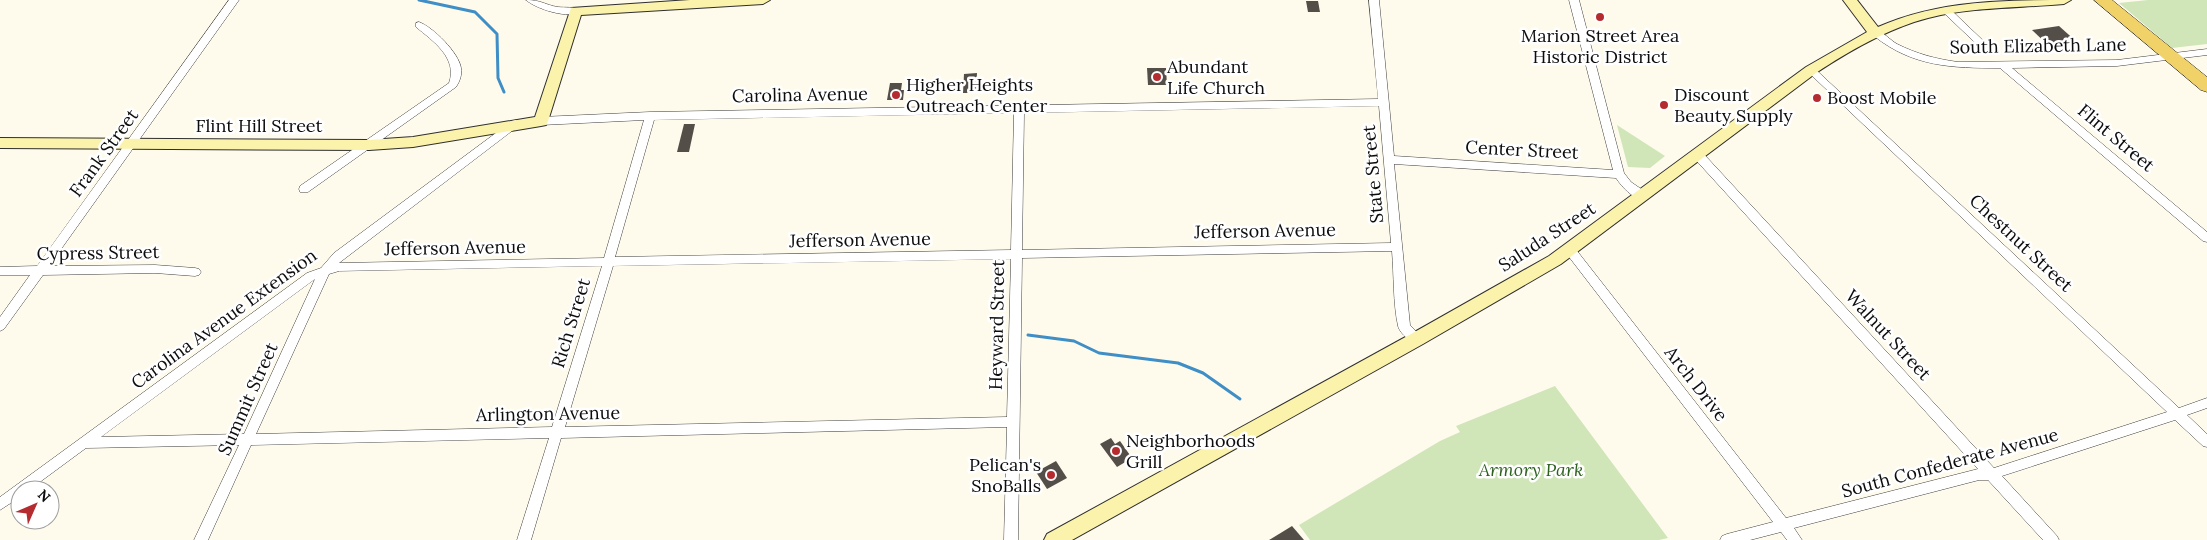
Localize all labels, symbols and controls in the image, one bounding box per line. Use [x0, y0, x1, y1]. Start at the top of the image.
marker: Marion Street Area Historic District [1594, 11, 1606, 23]
place label: Marion Street Area Historic District [1521, 24, 1679, 68]
street label: South Elizabeth Lane [1949, 32, 2127, 59]
place label: Abundant Life Church [1166, 55, 1265, 99]
marker: Abundant Life Church [1151, 71, 1163, 83]
place label: Higher Heights Outreach Center [906, 73, 1048, 117]
street label: Carolina Avenue [732, 82, 868, 107]
place label: Discount Beauty Supply [1674, 83, 1793, 127]
place label: Boost Mobile [1827, 86, 1937, 109]
marker: Higher Heights Outreach Center [890, 89, 902, 101]
marker: Boost Mobile [1811, 92, 1823, 104]
marker: Discount Beauty Supply [1658, 99, 1670, 111]
street label: Flint Street [2073, 99, 2159, 176]
street label: Frank Street [64, 104, 143, 201]
street label: Flint Hill Street [196, 114, 322, 137]
street label: State Street [1357, 124, 1388, 224]
street label: Center Street [1465, 135, 1579, 164]
street label: Chestnut Street [1965, 189, 2078, 296]
street label: Saluda Street [1494, 197, 1600, 276]
street label: Jefferson Avenue [1193, 218, 1336, 243]
street label: Jefferson Avenue [788, 227, 931, 252]
street label: Jefferson Avenue [383, 235, 526, 260]
street label: Cypress Street [36, 240, 160, 265]
street label: Carolina Avenue Extension [126, 243, 321, 394]
street label: Heyward Street [984, 260, 1009, 390]
street label: Rich Street [546, 275, 595, 370]
street label: Walnut Street [1840, 284, 1936, 385]
street label: Summit Street [212, 339, 283, 459]
street label: Arch Drive [1659, 341, 1733, 426]
street label: Arlington Avenue [475, 401, 620, 426]
street label: South Confederate Avenue [1839, 422, 2061, 503]
place label: Neighborhoods Grill [1126, 429, 1255, 473]
marker: Neighborhoods Grill [1110, 445, 1122, 457]
place label: Pelican's SnoBalls [969, 453, 1041, 497]
park label: Armory Park [1478, 458, 1583, 481]
marker: Pelican's SnoBalls [1045, 469, 1057, 481]
north arrow [10, 480, 60, 530]
text: N [34, 486, 55, 506]

